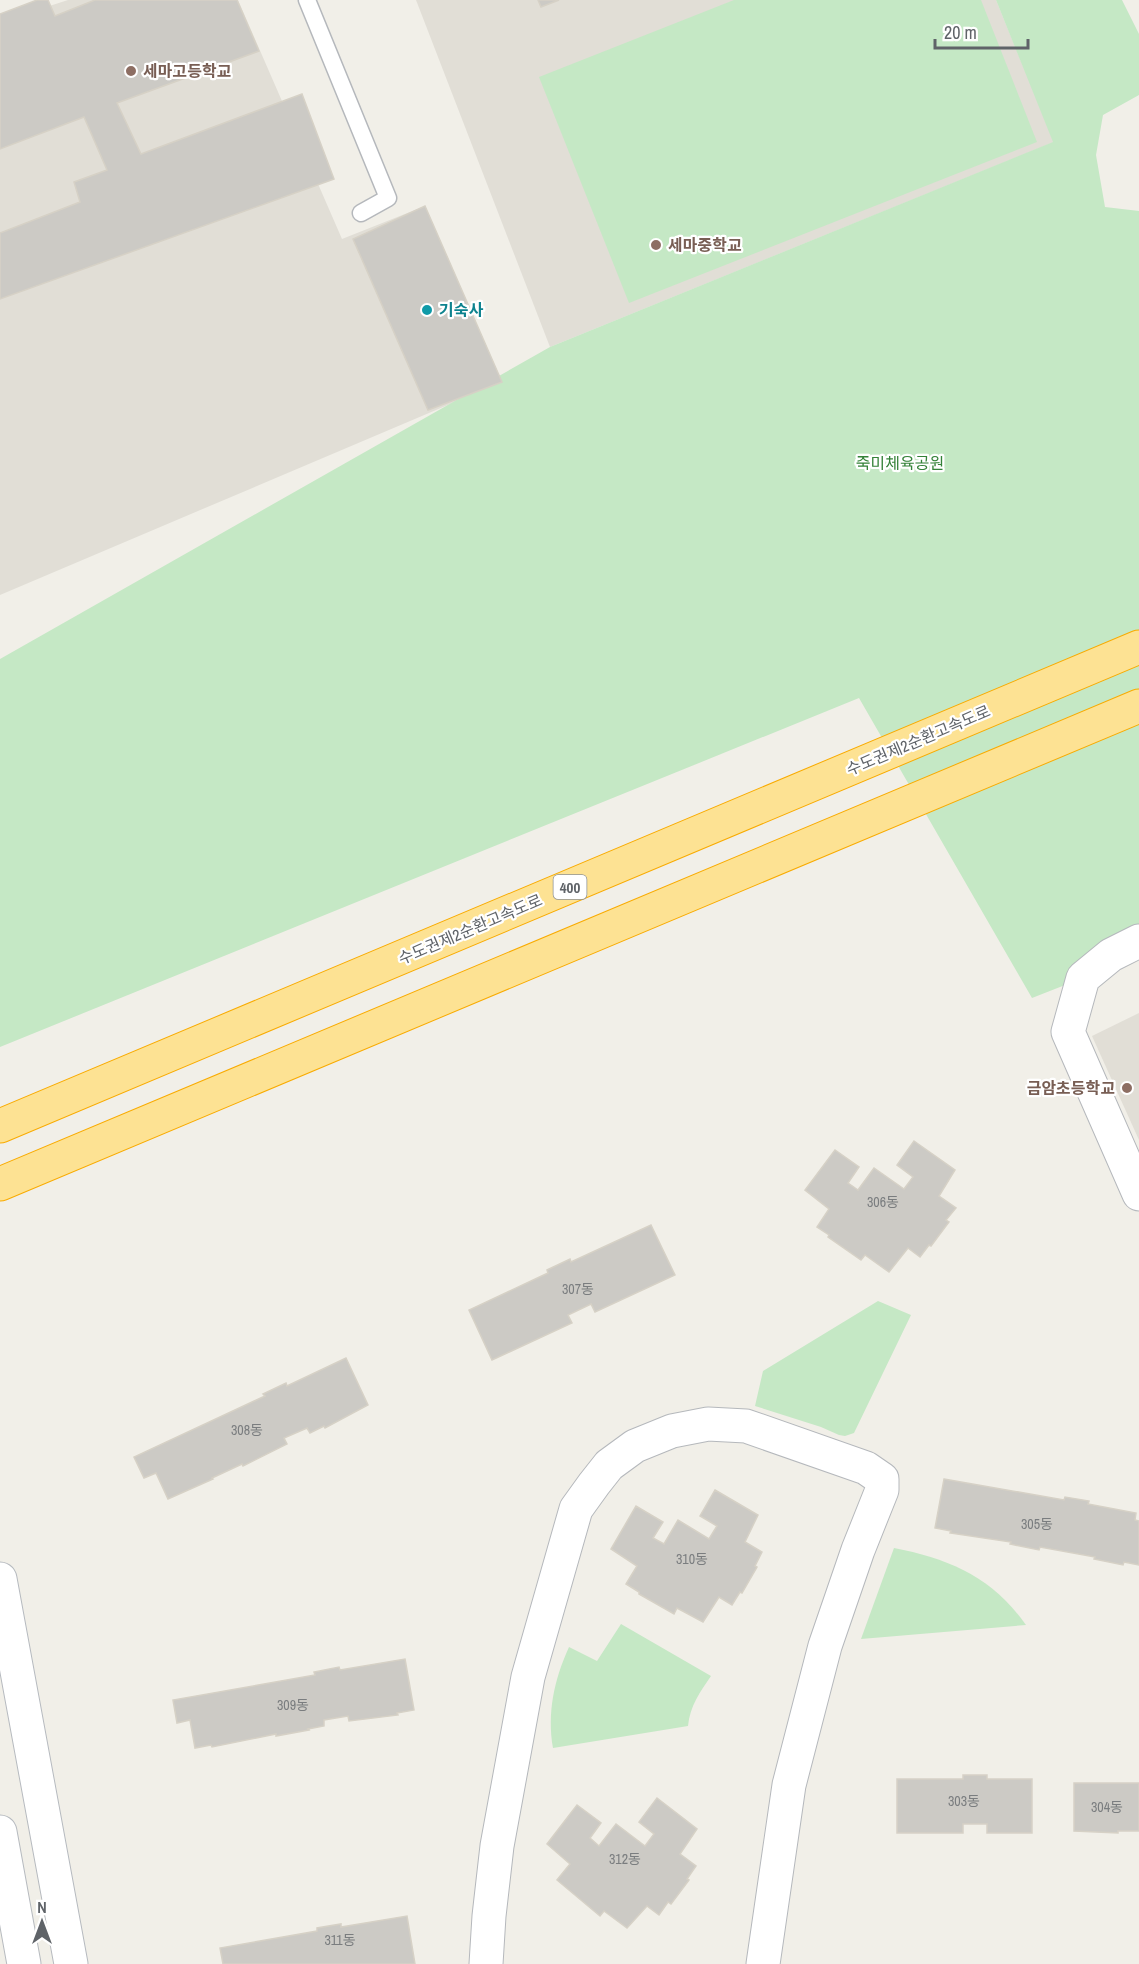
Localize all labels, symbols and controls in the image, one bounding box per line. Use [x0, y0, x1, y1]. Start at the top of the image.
scale bar [935, 12, 1028, 50]
text: 20 m [944, 20, 977, 45]
place label: 세마고등학교 [143, 60, 232, 82]
marker: 세마고등학교 [124, 64, 138, 78]
place label: 세마중학교 [668, 234, 742, 256]
marker: 세마중학교 [649, 238, 663, 252]
place label: 기숙사 [439, 299, 483, 321]
marker: 기숙사 [420, 303, 434, 317]
park label: 죽미체육공원 [856, 452, 944, 474]
street label: 수도권제2순환고속도로 [843, 700, 994, 780]
road number: 400 [554, 875, 586, 899]
street label: 수도권제2순환고속도로 [395, 889, 546, 969]
place label: 금암초등학교 [1027, 1077, 1115, 1099]
marker: 금암초등학교 [1120, 1081, 1134, 1095]
house number: 306동 [867, 1193, 899, 1211]
house number: 307동 [562, 1280, 594, 1298]
house number: 308동 [231, 1421, 263, 1439]
house number: 305동 [1021, 1515, 1053, 1533]
house number: 310동 [676, 1550, 708, 1568]
house number: 309동 [277, 1696, 309, 1714]
house number: 303동 [948, 1792, 980, 1810]
house number: 304동 [1091, 1798, 1123, 1816]
house number: 312동 [609, 1850, 641, 1868]
north arrow [12, 1892, 72, 1952]
text: N [37, 1896, 47, 1918]
house number: 311동 [324, 1931, 356, 1949]

